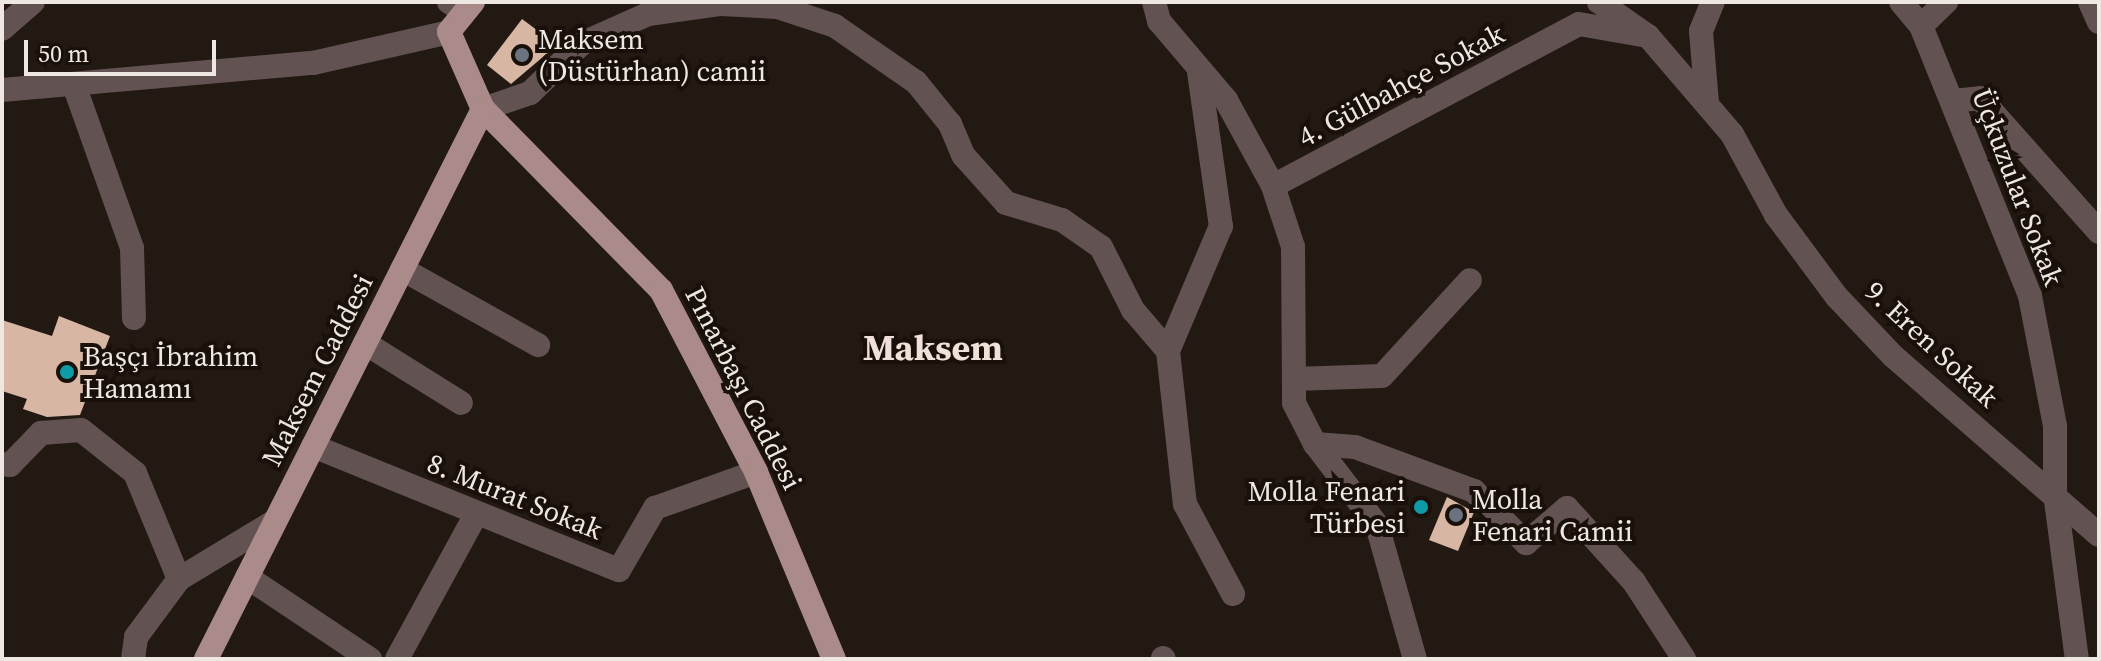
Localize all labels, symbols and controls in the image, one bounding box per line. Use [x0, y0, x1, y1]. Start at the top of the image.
street label: 4. Gülbahçe Sokak [1292, 16, 1510, 154]
place label: Maksem (Düstürhan) camii [538, 22, 766, 88]
scale bar [28, 24, 220, 74]
text: 50 m [38, 37, 89, 70]
marker: Maksem (Düstürhan) camii [513, 46, 531, 64]
street label: Üçkuzular Sokak [1965, 84, 2071, 290]
street label: Maksem Caddesi [254, 269, 380, 471]
street label: 9. Eren Sokak [1859, 274, 2005, 414]
street label: Pınarbaşı Caddesi [678, 281, 810, 495]
district label: Maksem [863, 326, 1003, 370]
place label: Başçı İbrahim Hamamı [83, 339, 258, 405]
marker: Başçı İbrahim Hamamı [58, 363, 76, 381]
street label: 8. Murat Sokak [423, 446, 607, 546]
place label: Molla Fenari Türbesi [1247, 474, 1405, 540]
place label: Molla Fenari Camii [1472, 482, 1633, 548]
marker: Molla Fenari Türbesi [1412, 498, 1430, 516]
marker: Molla Fenari Camii [1447, 506, 1465, 524]

